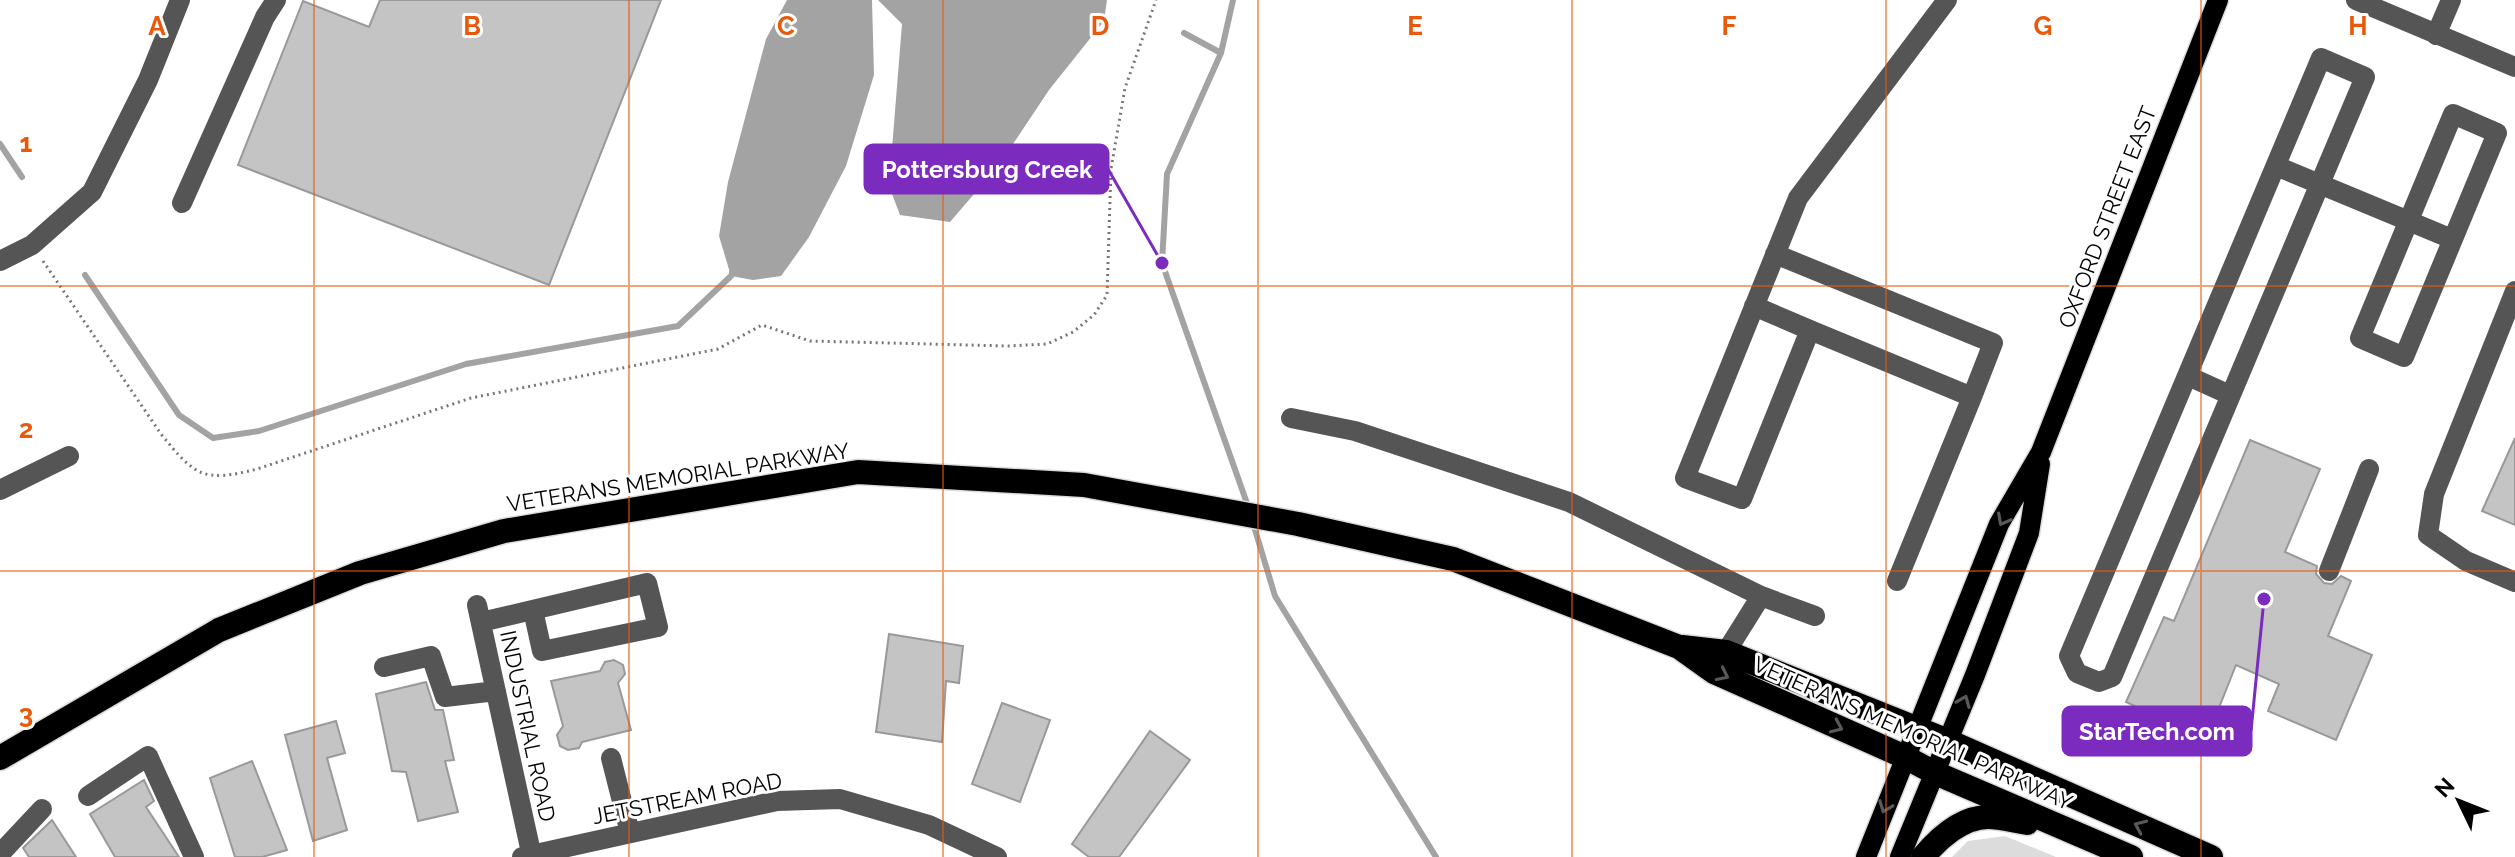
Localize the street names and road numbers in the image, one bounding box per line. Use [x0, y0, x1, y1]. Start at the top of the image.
street label: OXFORD STREET EAST [2053, 102, 2162, 332]
street label: VETERANS MEMORIAL PARKWAY [505, 437, 851, 517]
street label: INDUSTRIAL ROAD [495, 628, 561, 824]
street label: VETERANS MEMORIAL PARKWAY [1749, 651, 2077, 815]
street label: JETSTREAM ROAD [590, 767, 784, 829]

